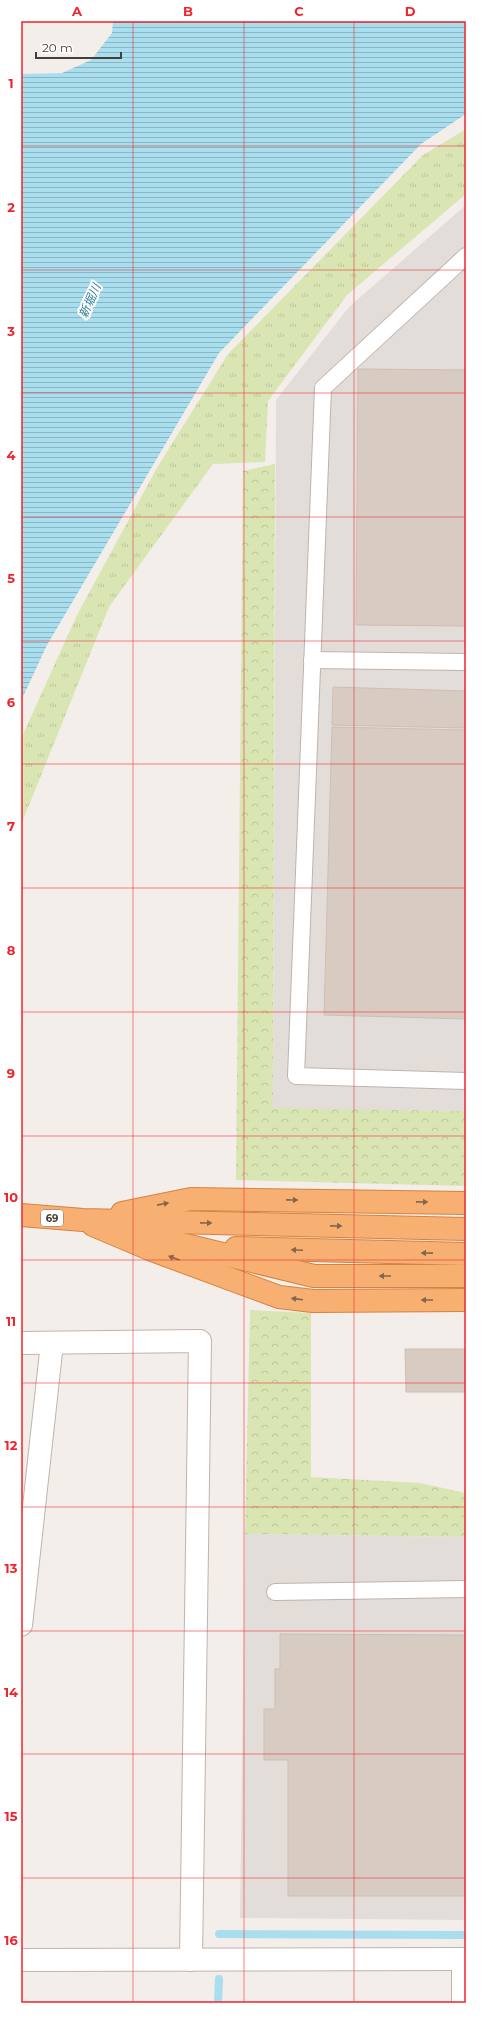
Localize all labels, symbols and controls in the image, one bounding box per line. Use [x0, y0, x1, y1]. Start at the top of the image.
text: A [71, 3, 83, 19]
text: B [183, 3, 193, 19]
text: C [294, 3, 304, 19]
text: D [405, 3, 416, 19]
scale bar [36, 34, 121, 60]
text: 20 m [42, 40, 73, 55]
text: 1 [8, 75, 14, 91]
text: 2 [7, 199, 15, 215]
water label: 新堀川 [75, 279, 105, 320]
text: 3 [6, 323, 15, 339]
text: 4 [7, 447, 16, 463]
text: 5 [7, 570, 15, 586]
text: 6 [7, 694, 16, 710]
text: 7 [7, 818, 15, 834]
text: 8 [7, 942, 16, 958]
text: 9 [7, 1065, 15, 1081]
text: 10 [4, 1189, 18, 1205]
one-way arrow [286, 1197, 299, 1203]
one-way arrow [416, 1199, 429, 1205]
one-way arrow [156, 1201, 169, 1207]
road number: 69 [41, 1210, 63, 1226]
one-way arrow [200, 1220, 212, 1227]
one-way arrow [330, 1223, 342, 1230]
one-way arrow [290, 1247, 303, 1253]
one-way arrow [420, 1250, 433, 1256]
one-way arrow [168, 1255, 180, 1261]
one-way arrow [378, 1273, 391, 1279]
one-way arrow [291, 1296, 303, 1302]
one-way arrow [420, 1297, 433, 1303]
text: 11 [6, 1313, 16, 1329]
text: 12 [5, 1437, 18, 1453]
text: 13 [5, 1560, 18, 1576]
text: 14 [4, 1684, 18, 1700]
text: 15 [5, 1808, 18, 1824]
text: 16 [4, 1932, 18, 1948]

